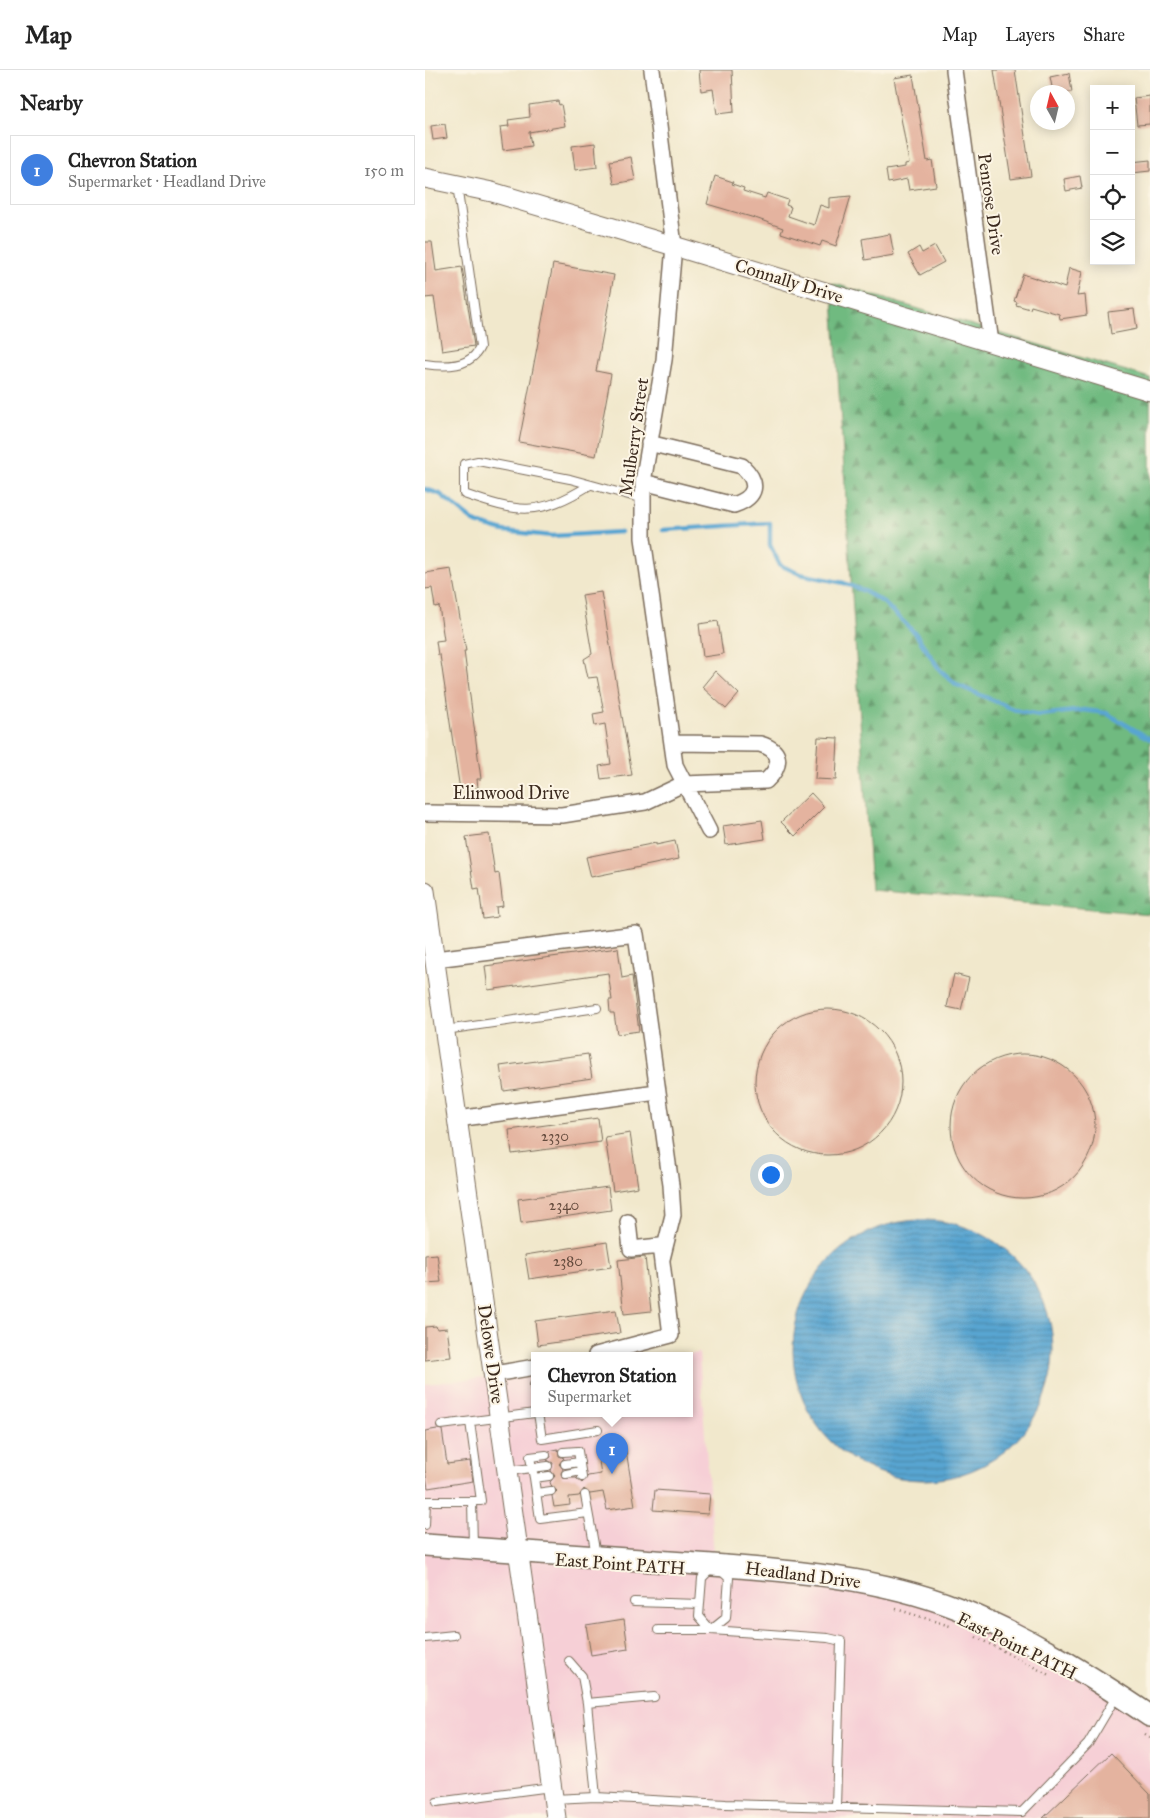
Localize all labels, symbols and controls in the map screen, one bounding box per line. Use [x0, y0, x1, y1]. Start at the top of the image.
text: Map [25, 20, 72, 50]
text: Map [942, 24, 977, 46]
text: Layers [1005, 24, 1055, 46]
text: Share [1083, 24, 1125, 46]
north arrow [1030, 85, 1075, 130]
map controls [1090, 85, 1135, 265]
button: + [1090, 85, 1135, 130]
text: Nearby [20, 90, 83, 116]
button: − [1090, 130, 1135, 175]
text: Chevron Station [68, 149, 197, 172]
street label: Penrose Drive [973, 152, 1009, 256]
text: 1 [34, 161, 40, 180]
text: 150 m [364, 161, 404, 180]
text: Supermarket · Headland Drive [68, 172, 266, 191]
button: locate [1090, 175, 1135, 220]
button: layers [1090, 220, 1135, 265]
street label: Connally Drive [732, 254, 846, 308]
street label: Mulberry Street [615, 376, 653, 498]
street label: Elinwood Drive [453, 782, 569, 804]
house number: 2330 [541, 1127, 569, 1145]
your location [758, 1162, 784, 1188]
house number: 2340 [549, 1196, 579, 1214]
house number: 2380 [553, 1252, 583, 1270]
street label: Delowe Drive [473, 1303, 509, 1405]
popup [531, 1352, 693, 1417]
text: Chevron Station [547, 1364, 677, 1387]
text: Supermarket [547, 1387, 632, 1406]
pin: 1 [596, 1433, 628, 1474]
street label: East Point PATH [554, 1548, 686, 1580]
street label: Headland Drive [744, 1557, 862, 1593]
street label: East Point PATH [953, 1607, 1081, 1685]

